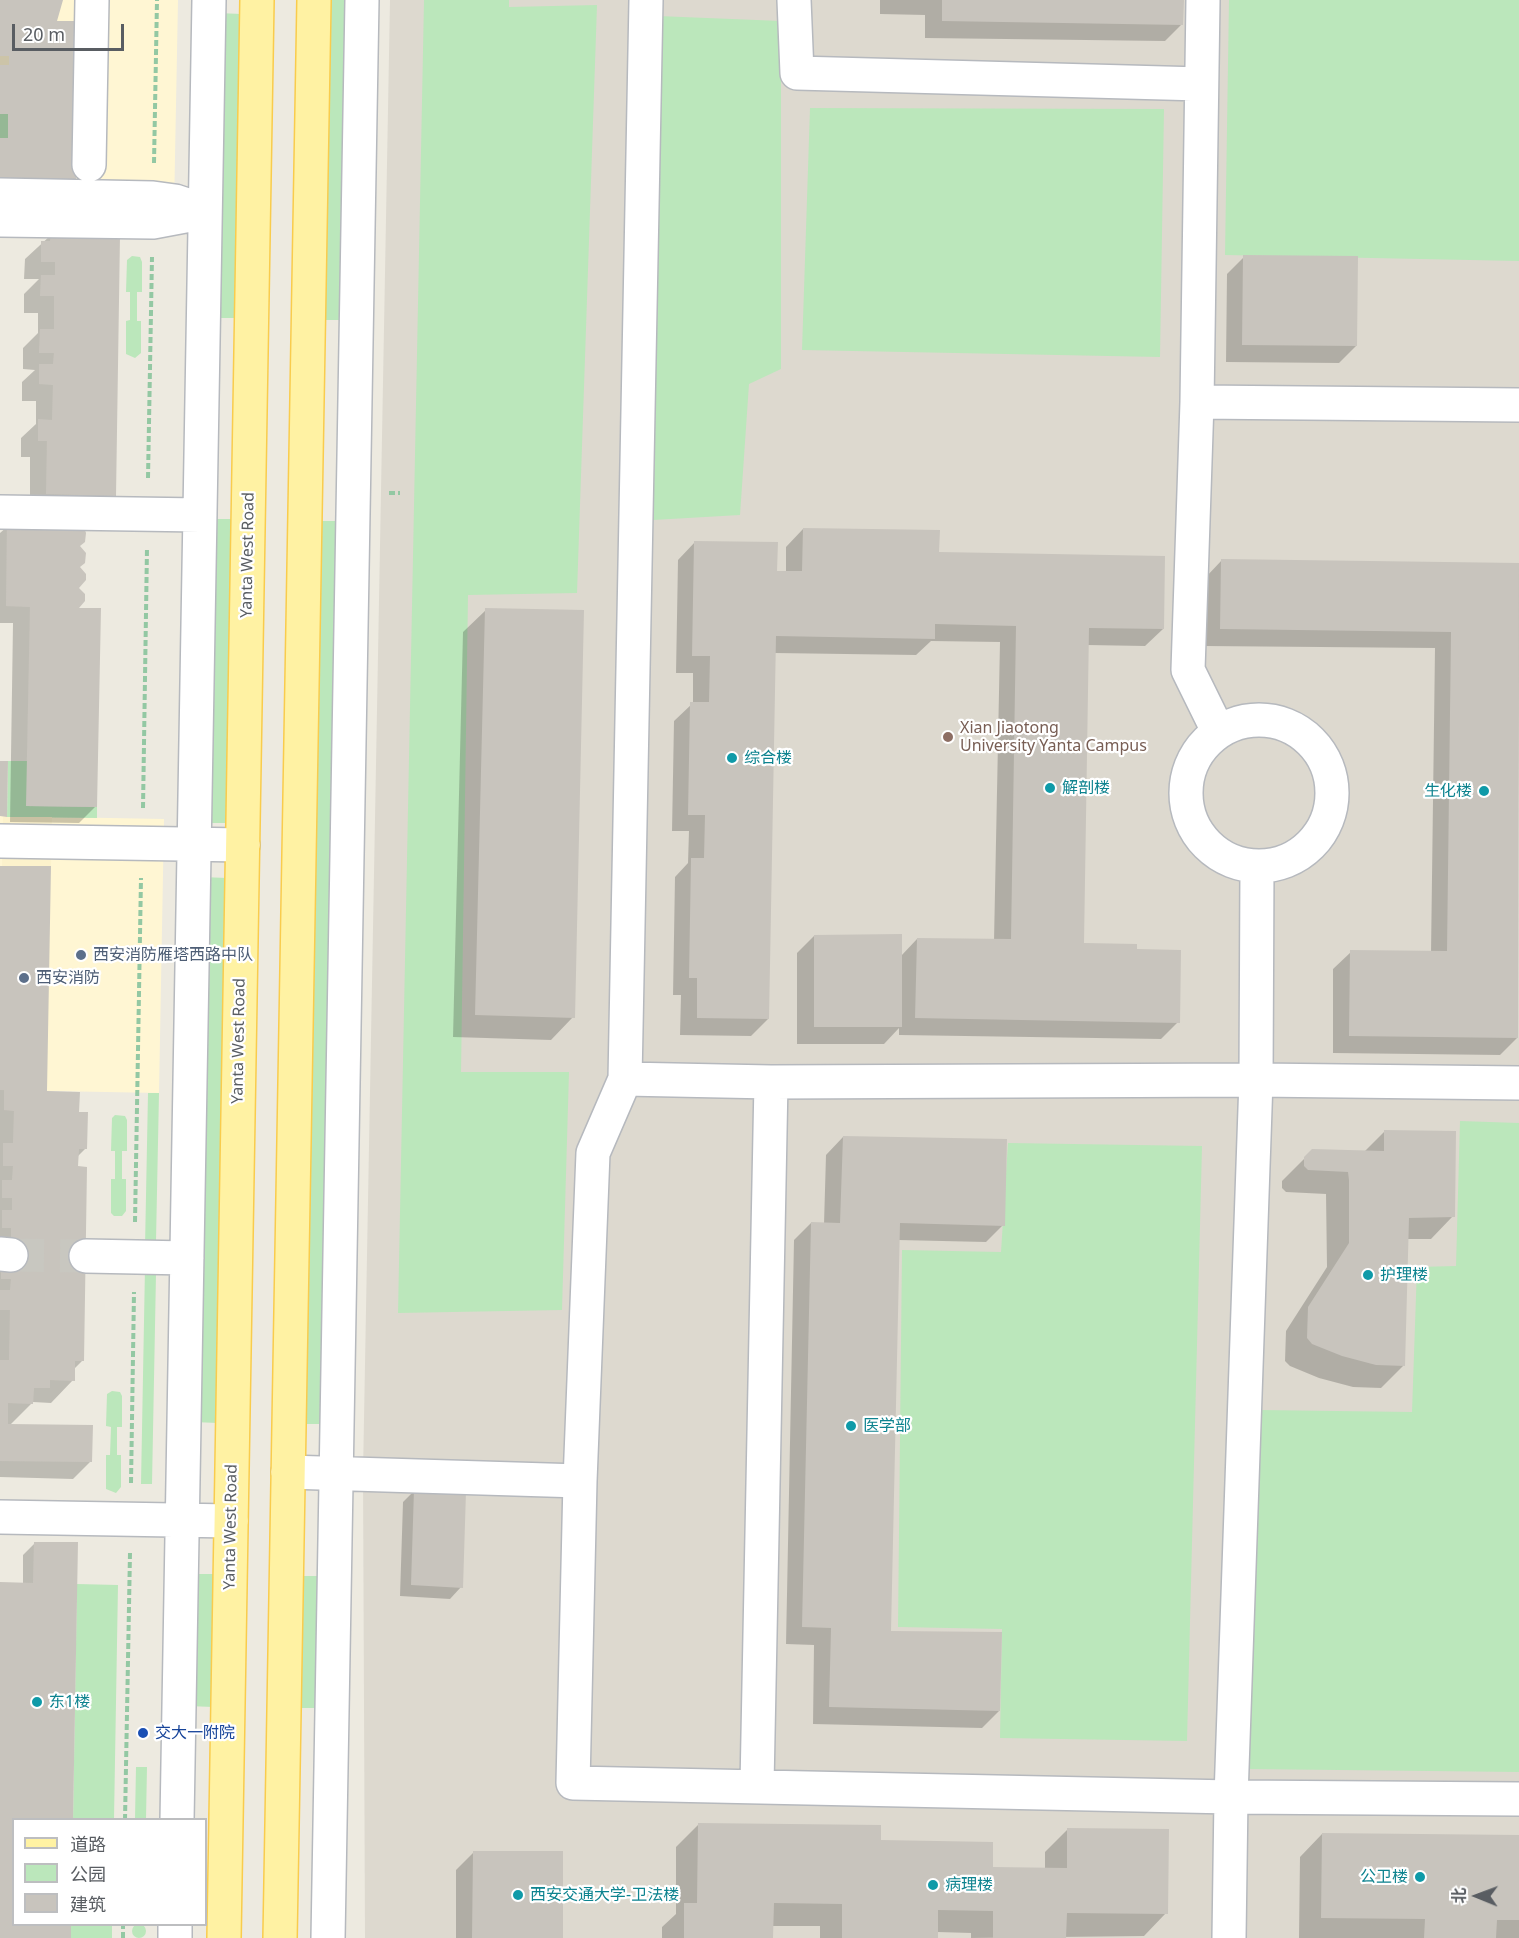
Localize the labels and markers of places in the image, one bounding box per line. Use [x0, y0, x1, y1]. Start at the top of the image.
place label: Xian Jiaotong University Yanta Campus [960, 718, 1147, 756]
marker: Xian Jiaotong University Yanta Campus [941, 730, 955, 744]
place label: 综合楼 [744, 748, 792, 768]
marker: 综合楼 [725, 751, 739, 765]
place label: 解剖楼 [1062, 778, 1110, 798]
marker: 解剖楼 [1043, 781, 1057, 795]
place label: 生化楼 [1424, 781, 1472, 801]
marker: 生化楼 [1477, 784, 1491, 798]
place label: 西安消防雁塔西路中队 [93, 945, 253, 965]
marker: 西安消防雁塔西路中队 [74, 948, 88, 962]
place label: 西安消防 [36, 968, 100, 988]
marker: 西安消防 [17, 971, 31, 985]
place label: 护理楼 [1380, 1265, 1428, 1285]
marker: 护理楼 [1361, 1268, 1375, 1282]
place label: 医学部 [863, 1416, 911, 1436]
marker: 医学部 [844, 1419, 858, 1433]
place label: 东1楼 [49, 1692, 90, 1712]
marker: 东1楼 [30, 1695, 44, 1709]
place label: 交大一附院 [155, 1723, 235, 1743]
marker: 交大一附院 [136, 1726, 150, 1740]
place label: 公卫楼 [1360, 1867, 1408, 1887]
marker: 公卫楼 [1413, 1870, 1427, 1884]
place label: 病理楼 [945, 1875, 993, 1895]
marker: 病理楼 [926, 1878, 940, 1892]
place label: 西安交通大学-卫法楼 [530, 1885, 679, 1905]
marker: 西安交通大学-卫法楼 [511, 1888, 525, 1902]

